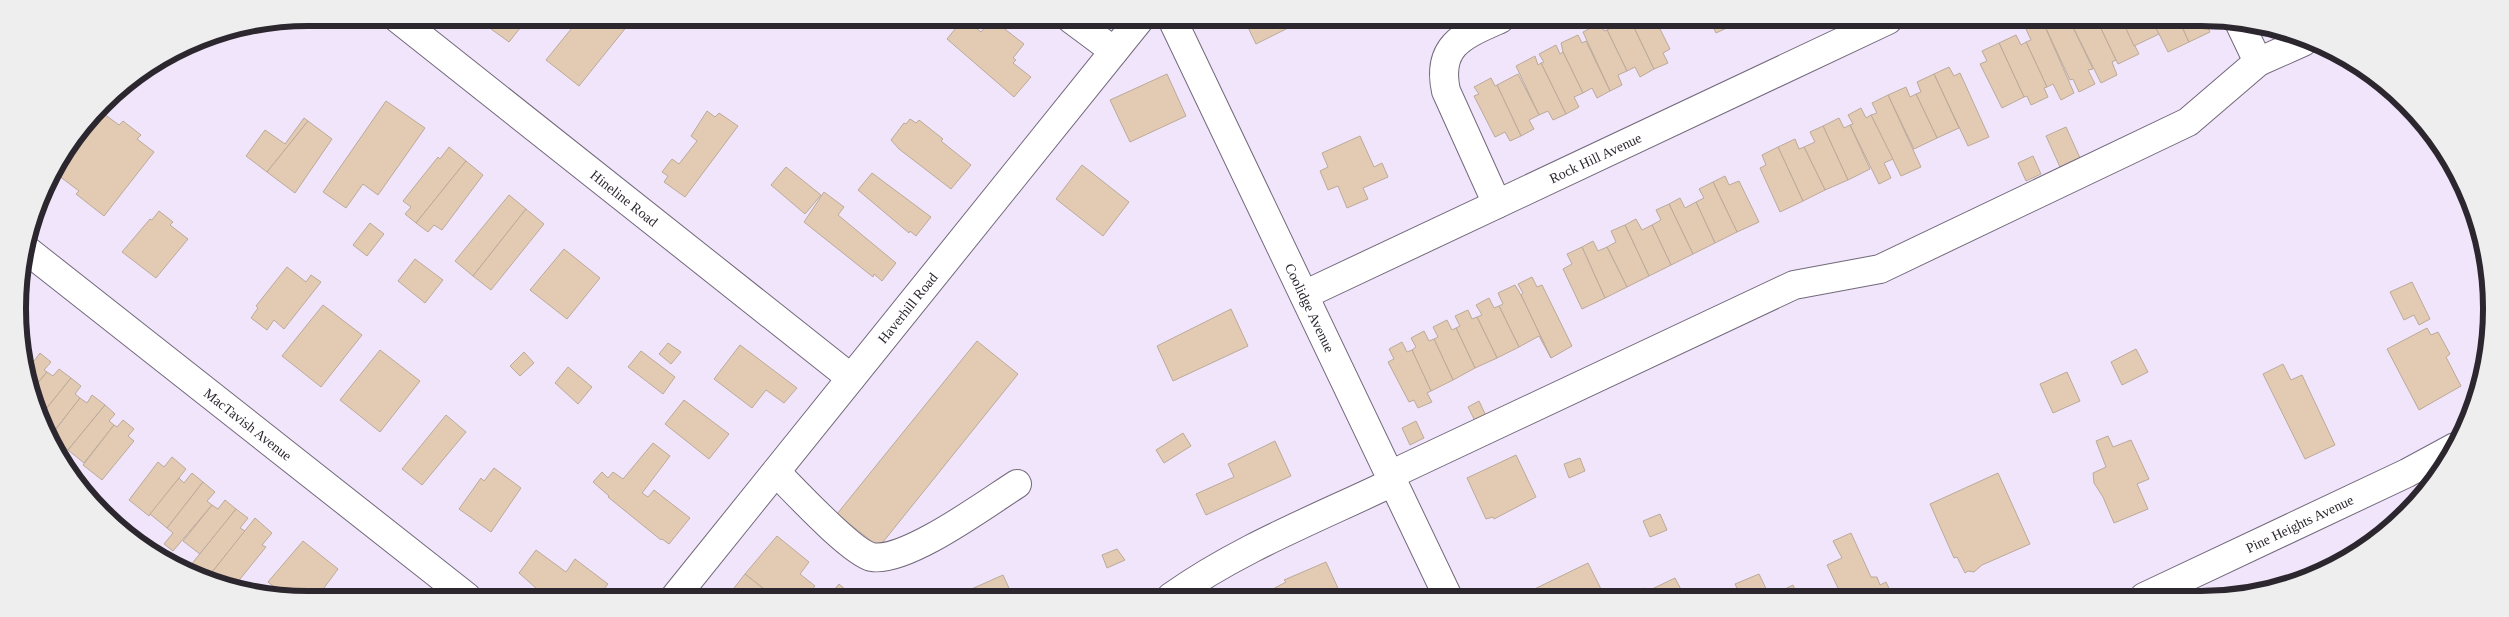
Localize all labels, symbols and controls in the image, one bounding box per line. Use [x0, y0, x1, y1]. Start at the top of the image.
street label: Rock Hill Avenue [1547, 130, 1644, 186]
street label: Hineline Road [587, 167, 660, 230]
street label: Coolidge Avenue [1282, 261, 1337, 355]
street label: Haverhill Road [875, 270, 941, 346]
street label: MacTavish Avenue [201, 386, 294, 464]
street label: Pine Heights Avenue [2244, 492, 2356, 556]

